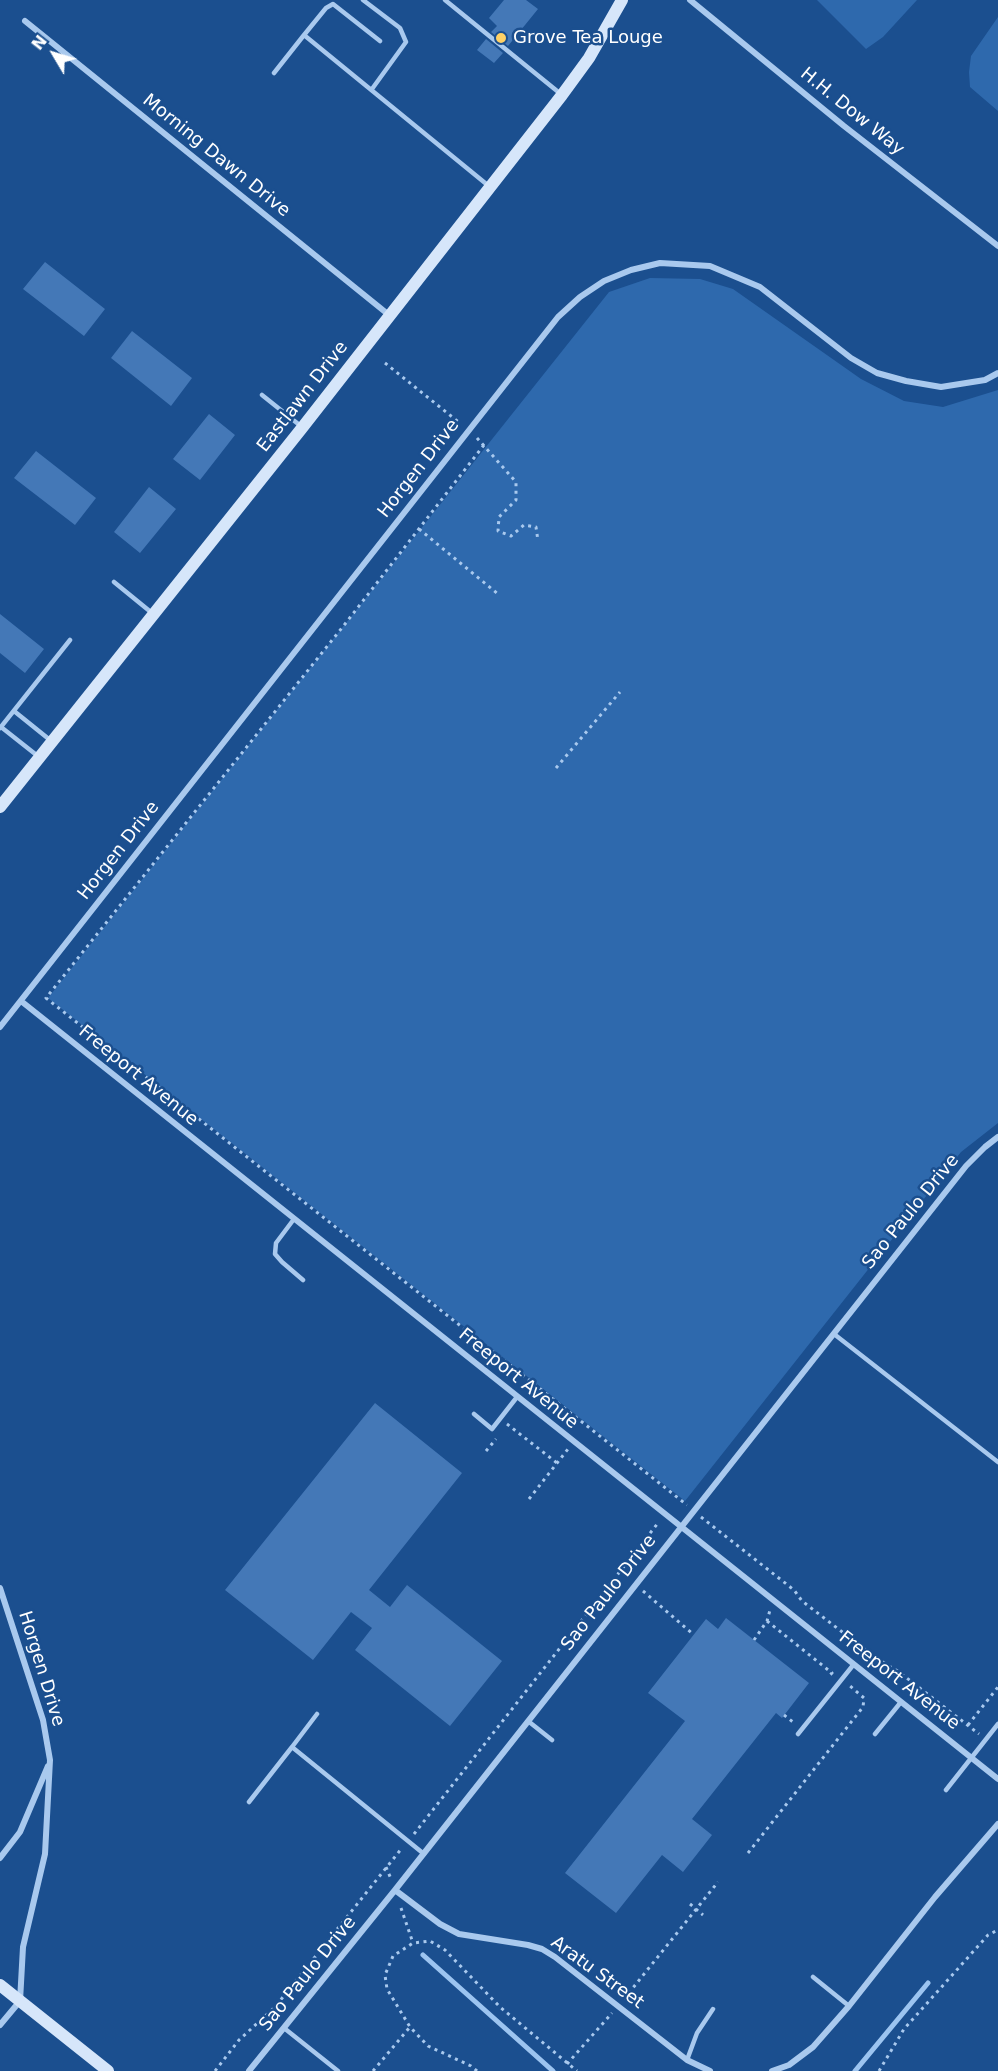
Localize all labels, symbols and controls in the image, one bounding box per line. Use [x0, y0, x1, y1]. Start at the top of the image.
north arrow [24, 24, 84, 84]
place label: Grove Tea Louge [513, 27, 663, 49]
text: N [28, 31, 51, 54]
marker: Grove Tea Louge [494, 31, 508, 45]
street label: H.H. Dow Way [796, 64, 908, 160]
street label: Morning Dawn Drive [138, 90, 294, 222]
street label: Eastlawn Drive [253, 337, 353, 457]
street label: Horgen Drive [374, 415, 464, 523]
street label: Horgen Drive [74, 797, 164, 905]
street label: Freeport Avenue [74, 1021, 202, 1131]
street label: Sao Paulo Drive [858, 1150, 964, 1274]
street label: Freeport Avenue [454, 1324, 582, 1434]
street label: Sao Paulo Drive [557, 1531, 661, 1655]
street label: Horgen Drive [13, 1609, 69, 1729]
street label: Freeport Avenue [834, 1627, 964, 1735]
street label: Sao Paulo Drive [255, 1912, 361, 2036]
street label: Aratu Street [546, 1932, 648, 2014]

